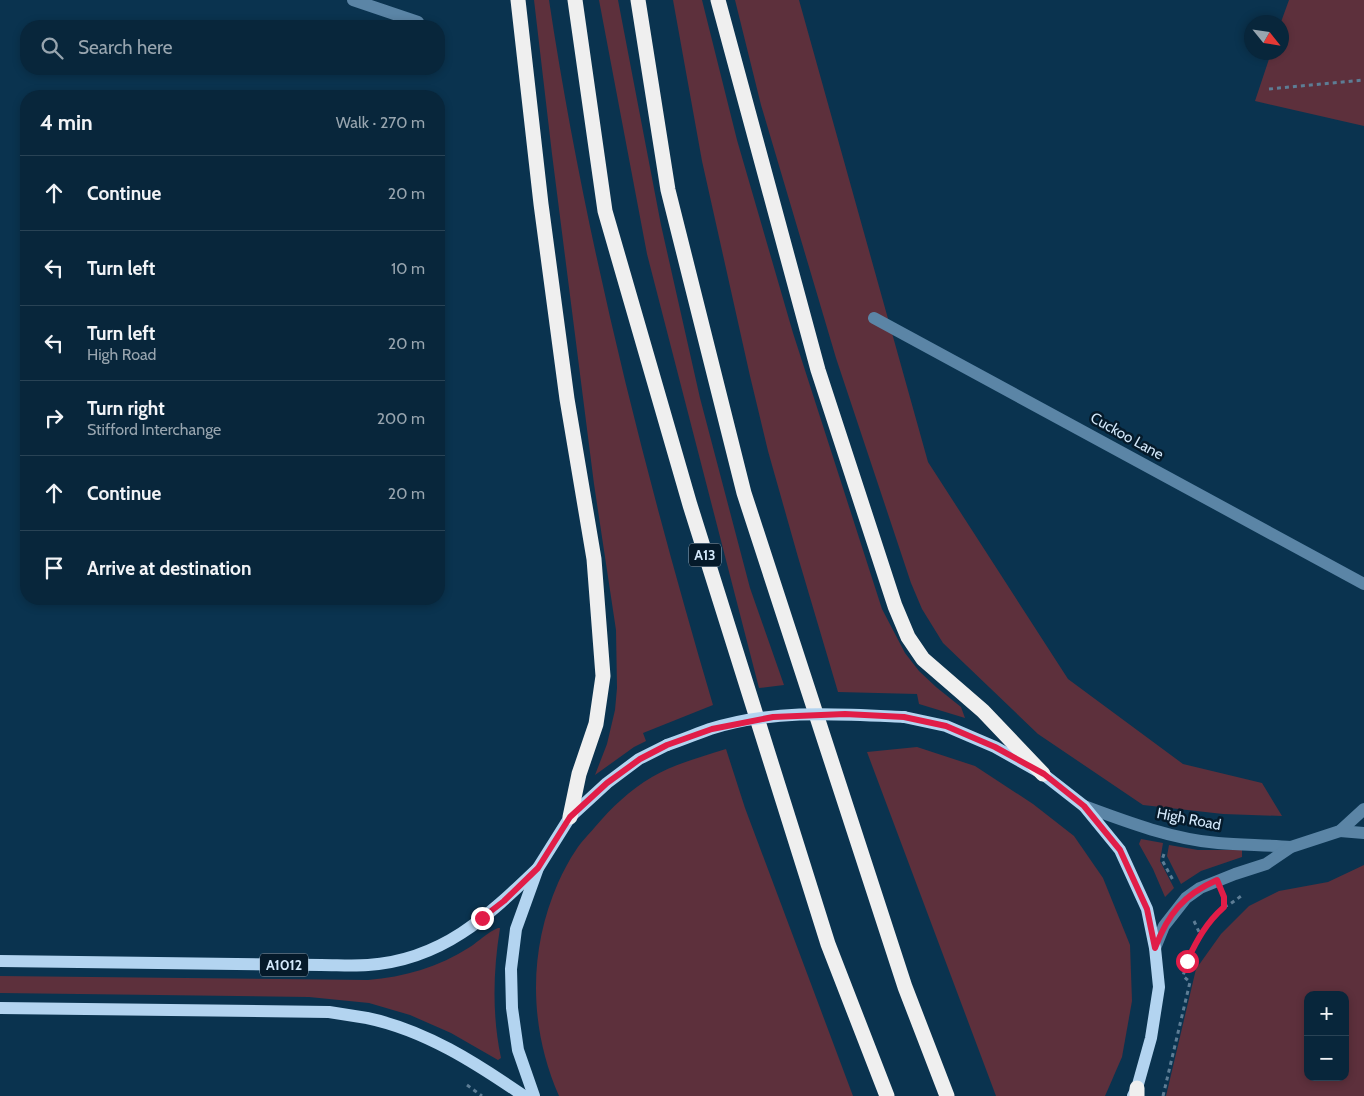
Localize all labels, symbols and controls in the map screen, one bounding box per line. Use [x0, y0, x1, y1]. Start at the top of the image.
north arrow [1244, 15, 1289, 60]
search box [20, 20, 445, 75]
icon: search [38, 34, 66, 62]
text: Search here [78, 36, 172, 59]
text: 4 min [40, 110, 93, 135]
text: Walk · 270 m [336, 113, 425, 132]
icon: ahead [40, 179, 68, 207]
text: Continue [87, 182, 161, 205]
text: 20 m [388, 184, 425, 203]
icon: left [40, 254, 68, 282]
text: Turn left [87, 257, 155, 280]
text: 10 m [391, 259, 425, 278]
text: Turn left [87, 322, 155, 345]
icon: left [40, 329, 68, 357]
text: 20 m [388, 334, 425, 353]
text: High Road [87, 345, 157, 364]
text: Turn right [87, 397, 165, 420]
icon: right [40, 404, 68, 432]
text: 200 m [377, 409, 425, 428]
street label: Cuckoo Lane [1087, 409, 1167, 464]
text: Stifford Interchange [87, 420, 221, 439]
icon: ahead [40, 479, 68, 507]
text: Continue [87, 482, 161, 505]
text: 20 m [388, 484, 425, 503]
road number: A13 [689, 544, 721, 566]
icon: arrive [40, 554, 68, 582]
text: Arrive at destination [87, 557, 251, 580]
street label: High Road [1155, 804, 1223, 834]
route end [471, 907, 494, 930]
route start [1176, 950, 1199, 973]
road number: A1012 [260, 954, 308, 976]
map controls [1304, 991, 1349, 1081]
button: + [1304, 991, 1349, 1036]
button: − [1304, 1036, 1349, 1081]

